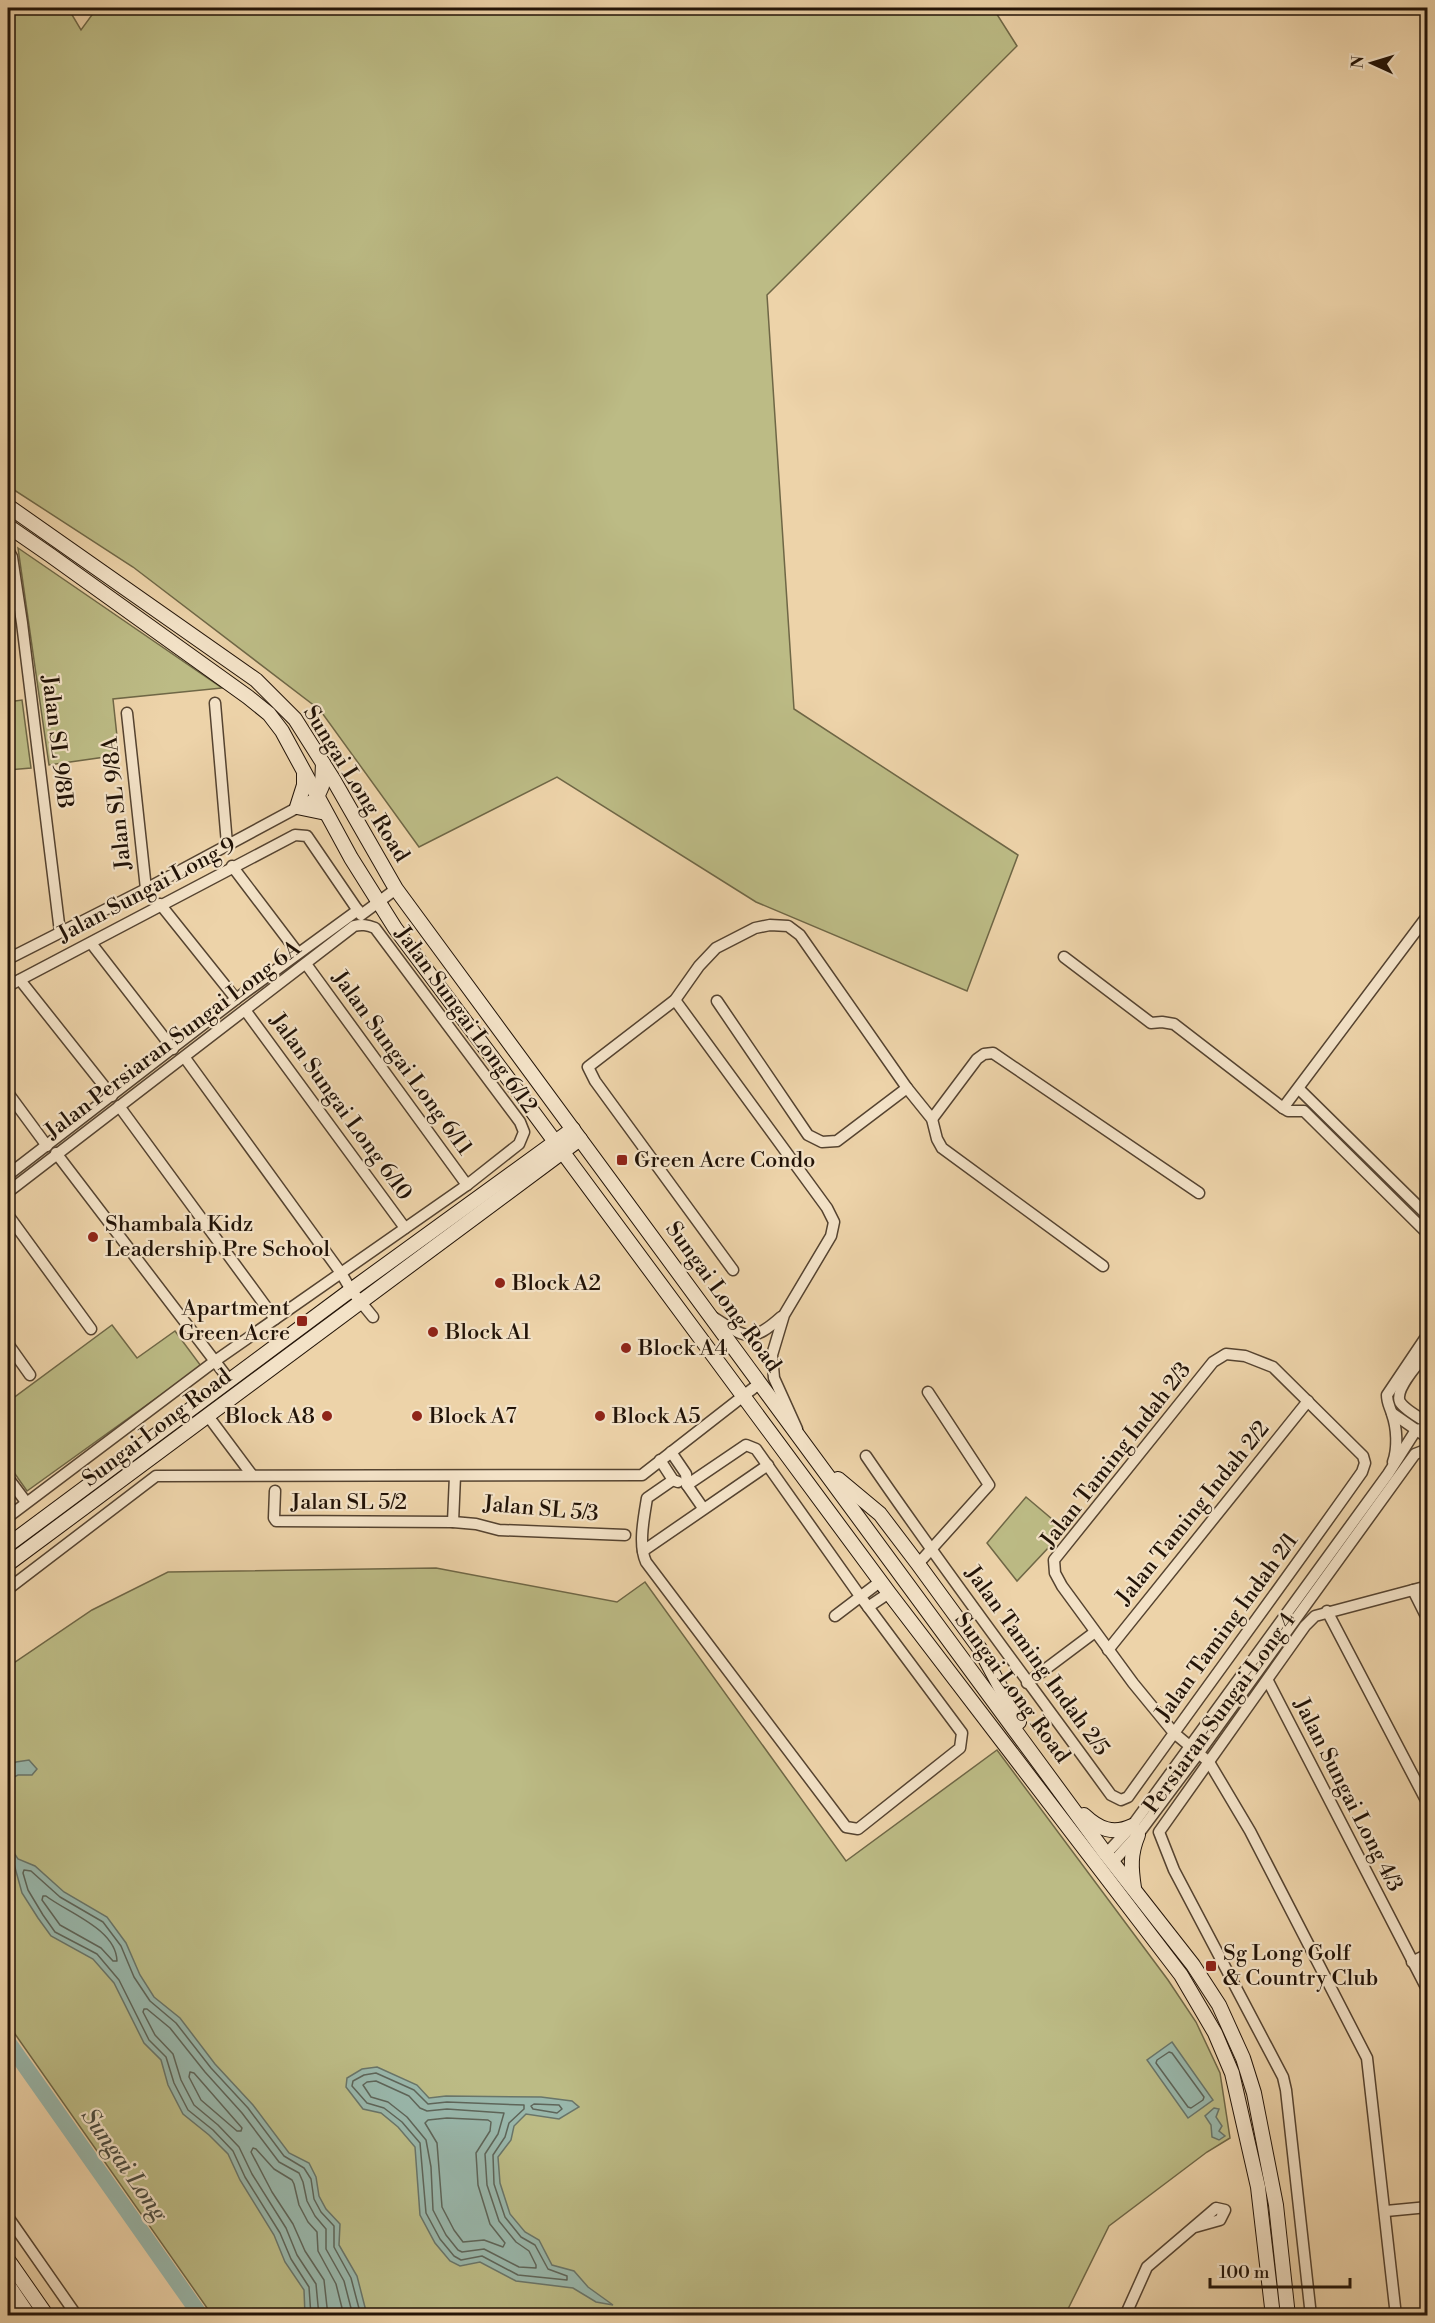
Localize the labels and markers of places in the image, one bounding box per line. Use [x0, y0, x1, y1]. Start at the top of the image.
place label: Green Acre Condo [634, 1147, 815, 1174]
marker: Green Acre Condo [615, 1153, 629, 1167]
place label: Shambala Kidz Leadership Pre School [105, 1211, 331, 1263]
marker: Shambala Kidz Leadership Pre School [86, 1230, 100, 1244]
place label: Block A2 [511, 1270, 601, 1297]
marker: Block A2 [493, 1276, 507, 1290]
place label: Apartment Green Acre [179, 1295, 290, 1347]
marker: Apartment Green Acre [295, 1314, 309, 1328]
place label: Block A1 [444, 1319, 532, 1346]
marker: Block A1 [426, 1325, 440, 1339]
place label: Block A4 [637, 1335, 728, 1362]
marker: Block A4 [619, 1341, 633, 1355]
place label: Block A8 [224, 1403, 315, 1430]
place label: Block A7 [428, 1403, 517, 1430]
place label: Block A5 [611, 1403, 701, 1430]
marker: Block A8 [320, 1409, 334, 1423]
marker: Block A7 [410, 1409, 424, 1423]
marker: Block A5 [593, 1409, 607, 1423]
place label: Sg Long Golf & Country Club [1223, 1940, 1378, 1992]
marker: Sg Long Golf & Country Club [1204, 1959, 1218, 1973]

